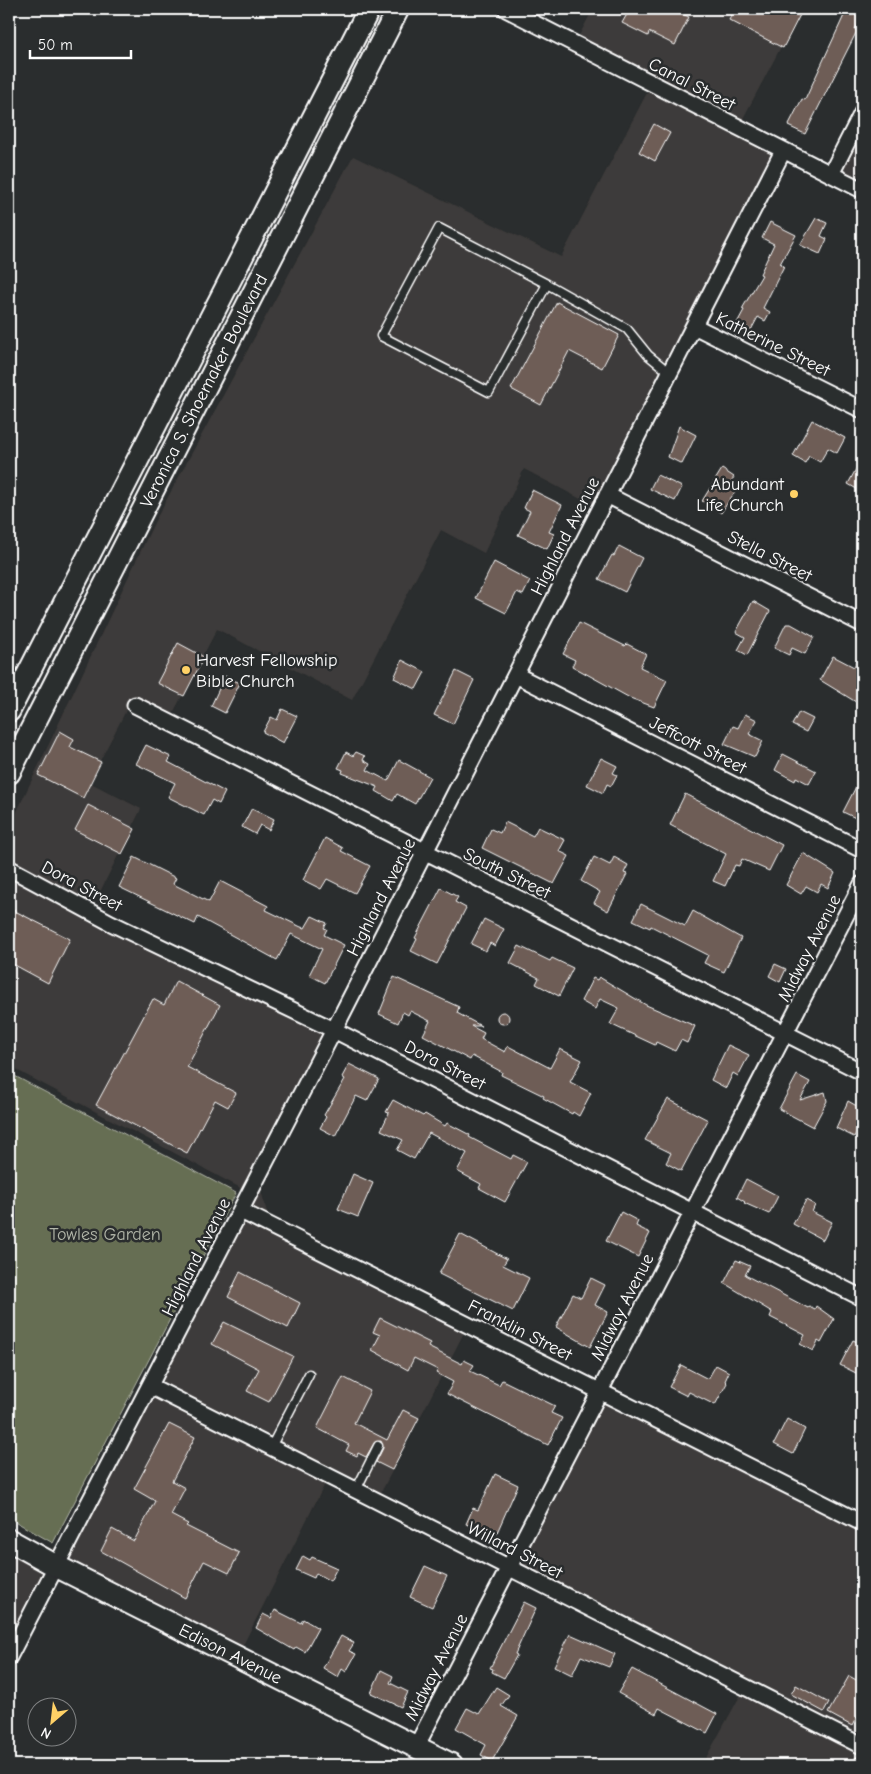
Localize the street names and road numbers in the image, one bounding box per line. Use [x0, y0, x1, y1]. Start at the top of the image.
street label: Canal Street [645, 54, 739, 116]
street label: Veronica S. Shoemaker Boulevard [136, 271, 272, 511]
street label: Katherine Street [712, 308, 834, 382]
street label: Highland Avenue [527, 474, 604, 599]
street label: Stella Street [724, 526, 816, 587]
street label: Jeffcott Street [646, 712, 751, 779]
street label: Highland Avenue [343, 835, 420, 960]
street label: South Street [460, 843, 555, 904]
street label: Dora Street [38, 857, 126, 917]
street label: Midway Avenue [773, 891, 845, 1005]
street label: Dora Street [401, 1036, 490, 1095]
street label: Highland Avenue [158, 1195, 235, 1320]
street label: Midway Avenue [586, 1250, 658, 1364]
street label: Franklin Street [464, 1295, 576, 1366]
street label: Willard Street [464, 1517, 567, 1584]
street label: Midway Avenue [400, 1610, 472, 1724]
street label: Edison Avenue [175, 1620, 285, 1689]

